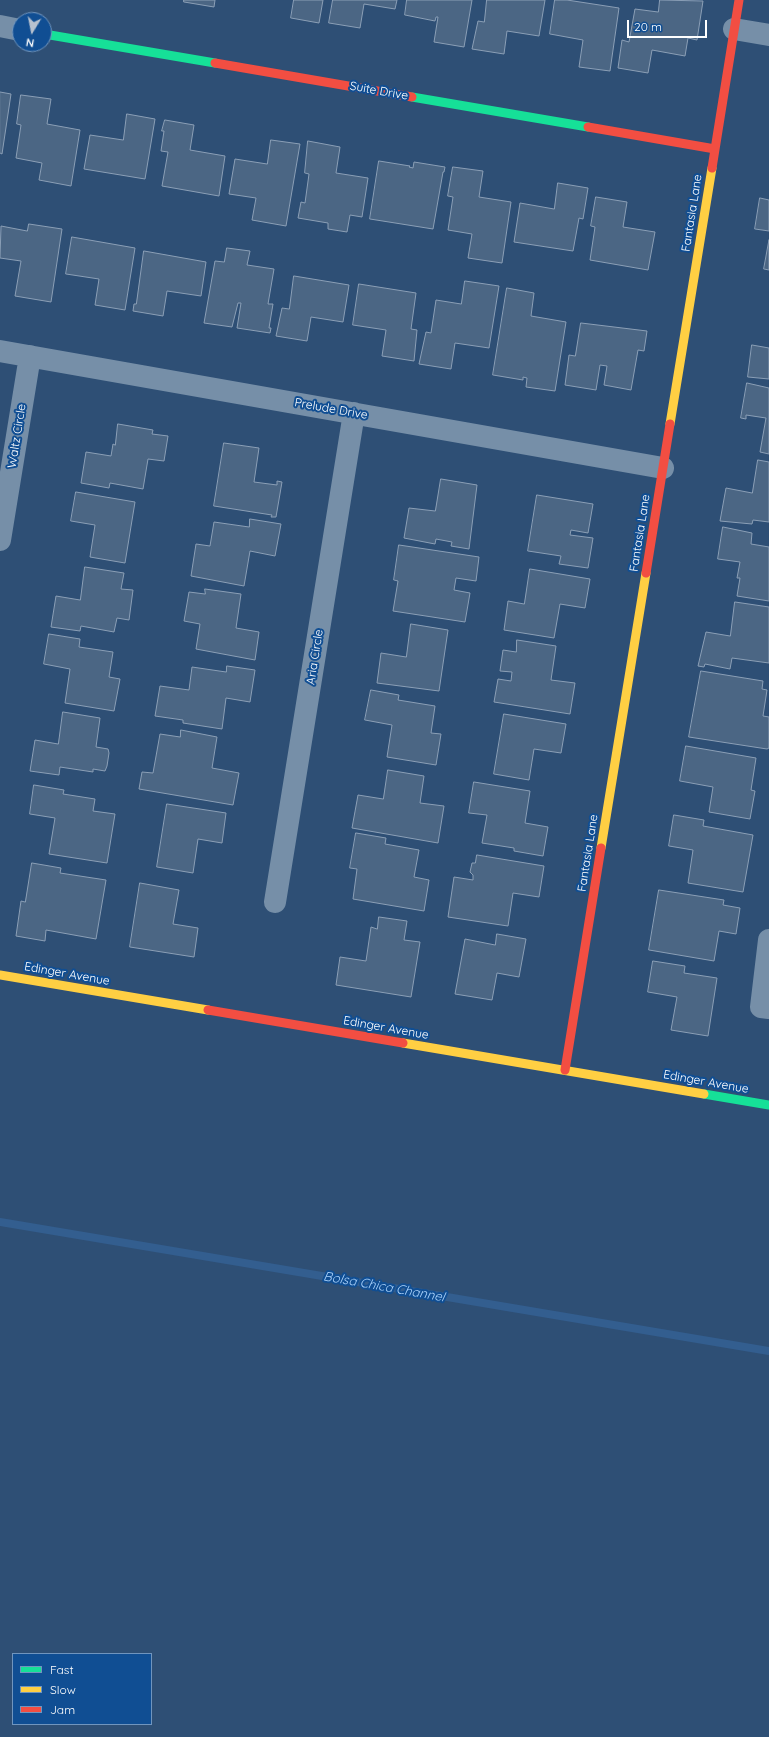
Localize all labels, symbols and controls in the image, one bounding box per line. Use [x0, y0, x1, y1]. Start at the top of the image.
north arrow [12, 12, 52, 52]
scale bar [629, 12, 709, 38]
text: 20 m [634, 19, 662, 34]
text: N [25, 35, 35, 50]
street label: Suite Drive [349, 79, 409, 103]
street label: Fantasia Lane [679, 173, 705, 253]
street label: Prelude Drive [293, 395, 369, 423]
street label: Waltz Circle [5, 403, 29, 469]
street label: Fantasia Lane [627, 493, 653, 573]
street label: Aria Circle [304, 628, 326, 686]
street label: Fantasia Lane [575, 813, 601, 893]
street label: Edinger Avenue [23, 959, 111, 989]
street label: Edinger Avenue [342, 1013, 430, 1043]
street label: Edinger Avenue [662, 1067, 750, 1097]
water label: Bolsa Chica Channel [322, 1269, 446, 1305]
legend [12, 1653, 152, 1725]
text: Fast [50, 1662, 74, 1677]
text: Slow [50, 1682, 76, 1697]
text: Jam [50, 1702, 75, 1717]

